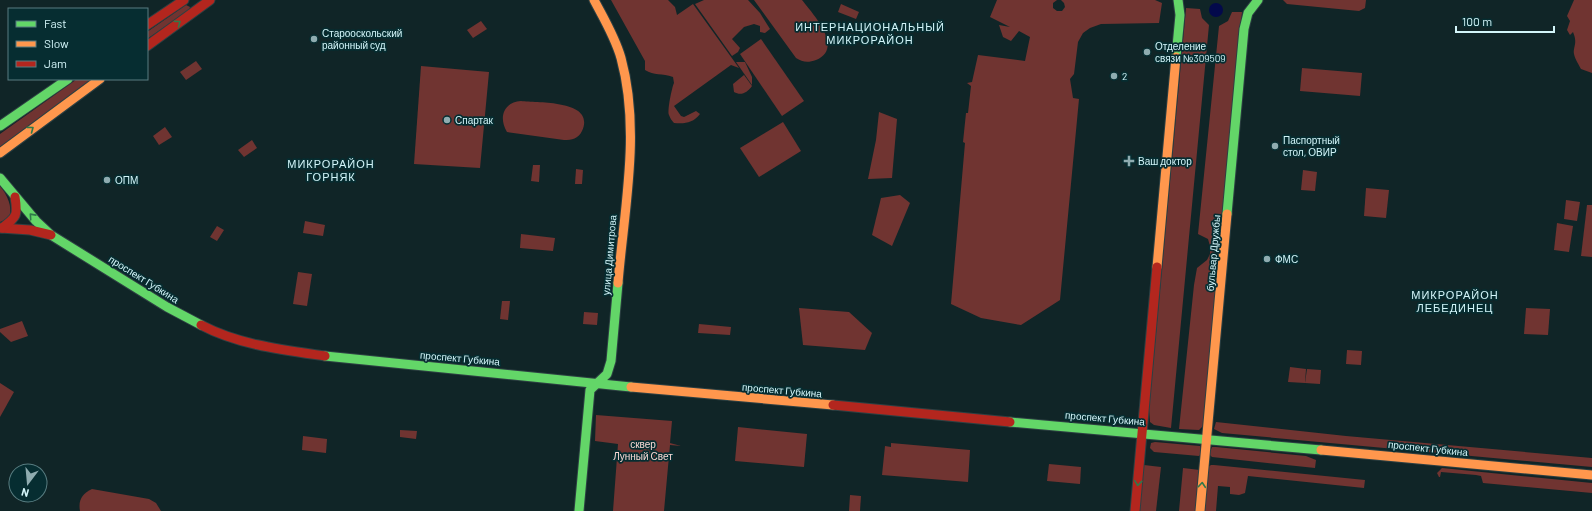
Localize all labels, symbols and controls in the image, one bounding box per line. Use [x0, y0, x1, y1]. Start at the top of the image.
legend [8, 8, 148, 80]
scale bar [1456, 8, 1554, 34]
text: 100 m [1462, 14, 1492, 28]
text: Fast [44, 16, 67, 30]
district label: ИНТЕРНАЦИОНАЛЬНЫЙ МИКРОРАЙОН [795, 20, 945, 46]
one-way arrow [174, 21, 181, 28]
place label: Старооскольский районный суд [322, 27, 402, 51]
marker: Старооскольский районный суд [309, 34, 319, 44]
text: Slow [44, 36, 69, 50]
place label: Отделение связи №309509 [1155, 40, 1226, 64]
marker: Отделение связи №309509 [1142, 47, 1152, 57]
text: Jam [44, 56, 67, 70]
place label: 2 [1122, 70, 1127, 82]
marker: 2 [1109, 71, 1119, 81]
place label: Спартак [455, 114, 494, 126]
marker: Спартак [442, 115, 452, 125]
one-way arrow [26, 127, 33, 134]
place label: Паспортный стол, ОВИР [1283, 134, 1340, 158]
marker: Паспортный стол, ОВИР [1270, 141, 1280, 151]
marker: Ваш доктор [1123, 155, 1135, 167]
place label: Ваш доктор [1138, 155, 1192, 167]
district label: МИКРОРАЙОН ГОРНЯК [287, 157, 375, 183]
place label: ОПМ [115, 174, 138, 186]
marker: ОПМ [102, 175, 112, 185]
one-way arrow [30, 214, 37, 221]
street label: улица Димитрова [600, 214, 619, 296]
street label: бульвар Дружбы [1204, 214, 1222, 292]
street label: проспект Губкина [107, 253, 182, 306]
place label: ФМС [1275, 253, 1298, 265]
marker: ФМС [1262, 254, 1272, 264]
district label: МИКРОРАЙОН ЛЕБЕДИНЕЦ [1411, 288, 1499, 314]
street label: проспект Губкина [420, 349, 501, 368]
street label: проспект Губкина [742, 381, 823, 400]
street label: проспект Губкина [1065, 409, 1146, 428]
park label: сквер Лунный Свет [613, 438, 673, 462]
street label: проспект Губкина [1387, 438, 1469, 458]
north arrow [8, 463, 48, 503]
one-way arrow [1134, 480, 1143, 486]
one-way arrow [1198, 482, 1207, 488]
text: N [20, 486, 30, 500]

